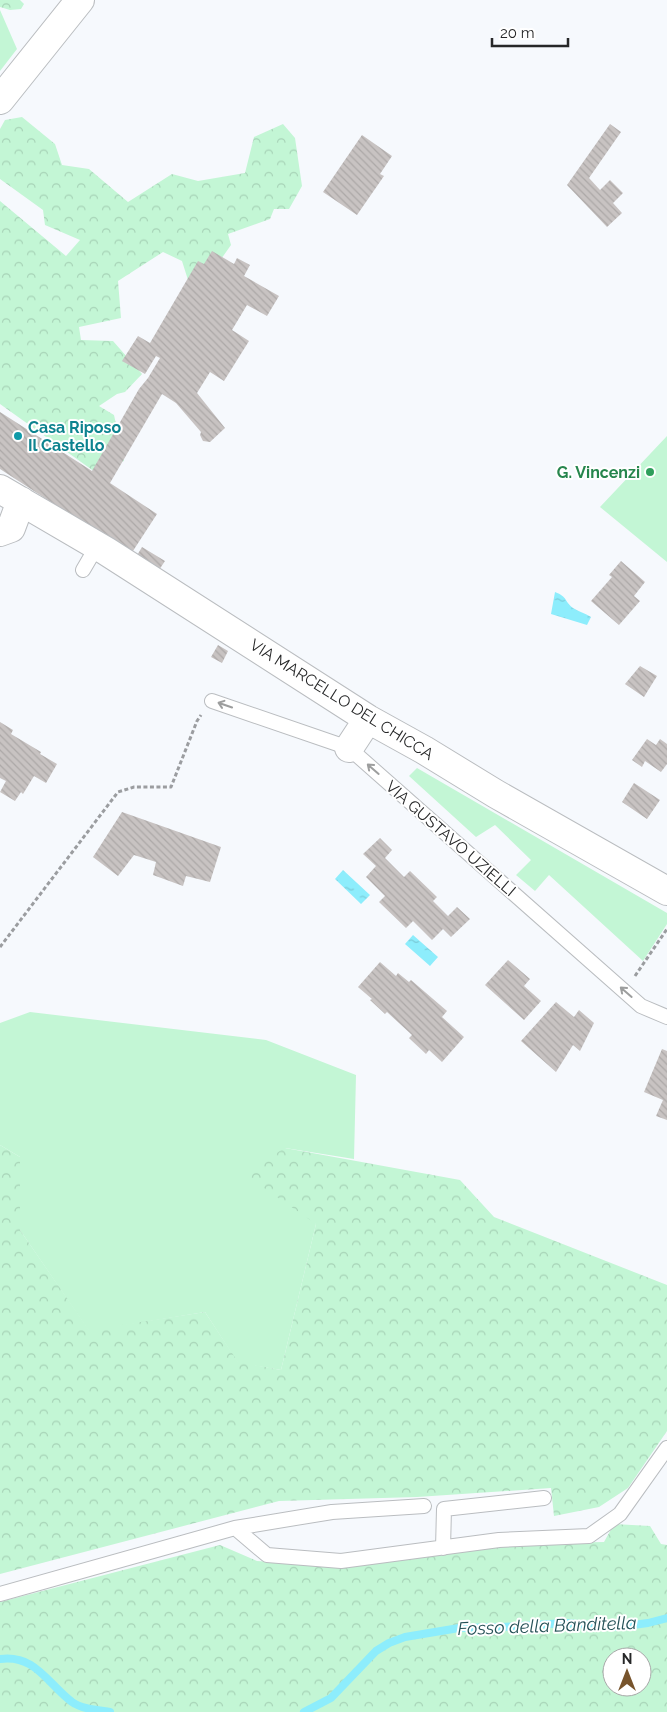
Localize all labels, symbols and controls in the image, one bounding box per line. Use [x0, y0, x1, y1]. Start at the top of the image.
scale bar [492, 15, 568, 47]
text: 20 m [500, 24, 535, 42]
place label: Casa Riposo Il Castello [28, 418, 121, 455]
marker: Casa Riposo Il Castello [12, 430, 24, 442]
place label: G. Vincenzi [557, 463, 640, 482]
marker: G. Vincenzi [644, 466, 656, 478]
street label: VIA MARCELLO DEL CHICCA [246, 635, 437, 764]
one-way arrow [218, 700, 233, 709]
one-way arrow [366, 763, 379, 775]
street label: VIA GUSTAVO UZIELLI [382, 777, 520, 900]
one-way arrow [619, 986, 632, 998]
water label: Fosso della Banditella [457, 1612, 637, 1639]
north arrow [602, 1647, 652, 1697]
text: N [622, 1651, 632, 1667]

